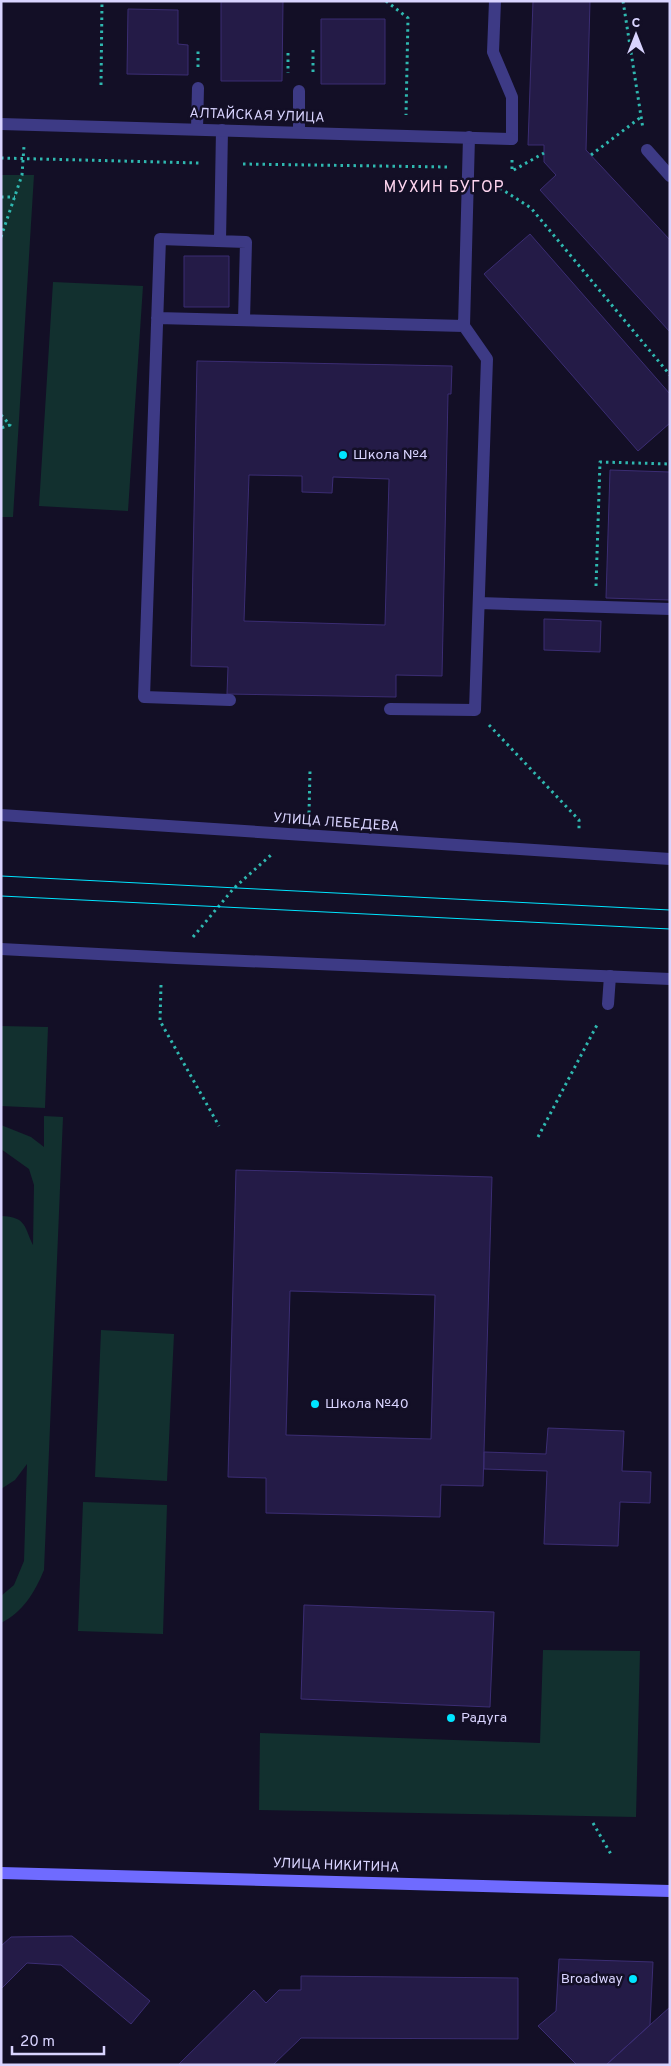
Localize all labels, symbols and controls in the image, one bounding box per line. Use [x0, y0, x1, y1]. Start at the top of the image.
north arrow [611, 10, 661, 60]
text: С [632, 15, 641, 32]
street label: АЛТАЙСКАЯ УЛИЦА [189, 104, 325, 127]
district label: МУХИН БУГОР [383, 178, 505, 198]
place label: Школа №4 [353, 447, 428, 464]
marker: Школа №4 [337, 449, 349, 461]
street label: УЛИЦА ЛЕБЕДЕВА [272, 810, 400, 836]
place label: Школа №40 [325, 1396, 409, 1413]
marker: Школа №40 [309, 1398, 321, 1410]
place label: Радуга [461, 1710, 507, 1727]
marker: Радуга [445, 1712, 457, 1724]
street label: УЛИЦА НИКИТИНА [272, 1855, 400, 1877]
place label: Broadway [561, 1971, 623, 1988]
marker: Broadway [627, 1973, 639, 1985]
scale bar [12, 2024, 105, 2056]
text: 20 m [20, 2033, 55, 2052]

